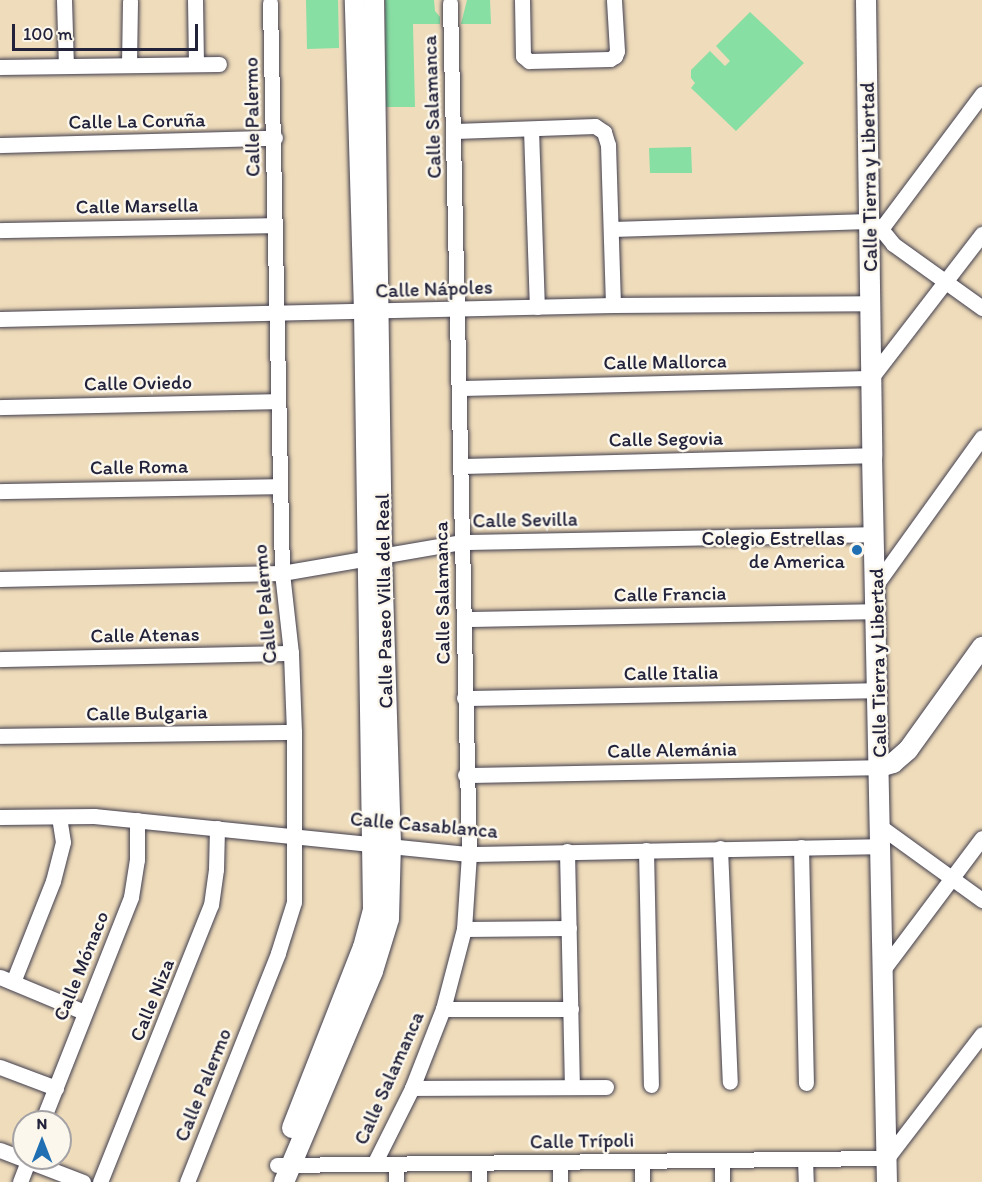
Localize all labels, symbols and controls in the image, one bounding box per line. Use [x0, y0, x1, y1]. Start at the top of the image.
scale bar [15, 12, 201, 50]
text: 100 m [23, 23, 73, 45]
street label: Calle Salamanca [418, 35, 446, 179]
street label: Calle Palermo [239, 57, 265, 177]
street label: Calle Tierra y Libertad [855, 82, 883, 272]
street label: Calle La Coruña [68, 108, 206, 134]
street label: Calle Marsella [75, 193, 199, 219]
street label: Calle Nápoles [375, 275, 493, 303]
street label: Calle Mallorca [603, 349, 727, 375]
street label: Calle Oviedo [84, 370, 192, 396]
street label: Calle Segovia [609, 426, 723, 452]
street label: Calle Roma [90, 454, 188, 480]
street label: Calle Paseo Villa del Real [370, 494, 398, 708]
street label: Calle Sevilla [472, 507, 578, 533]
street label: Calle Salamanca [429, 521, 455, 665]
place label: Colegio Estrellas de America [702, 526, 845, 573]
street label: Calle Palermo [248, 543, 282, 665]
marker: Colegio Estrellas de America [850, 543, 864, 557]
street label: Calle Tierra y Libertad [864, 568, 892, 758]
street label: Calle Francia [614, 581, 726, 607]
street label: Calle Atenas [91, 622, 199, 648]
street label: Calle Italia [623, 660, 719, 686]
street label: Calle Bulgaria [86, 700, 208, 726]
street label: Calle Alemánia [607, 737, 737, 763]
street label: Calle Casablanca [349, 807, 499, 843]
street label: Calle Mónaco [48, 908, 114, 1024]
street label: Calle Niza [125, 955, 179, 1045]
street label: Calle Salamanca [349, 1008, 429, 1148]
street label: Calle Palermo [169, 1025, 237, 1145]
north arrow [12, 1110, 72, 1170]
text: N [37, 1114, 47, 1133]
street label: Calle Trípoli [531, 1128, 633, 1154]

